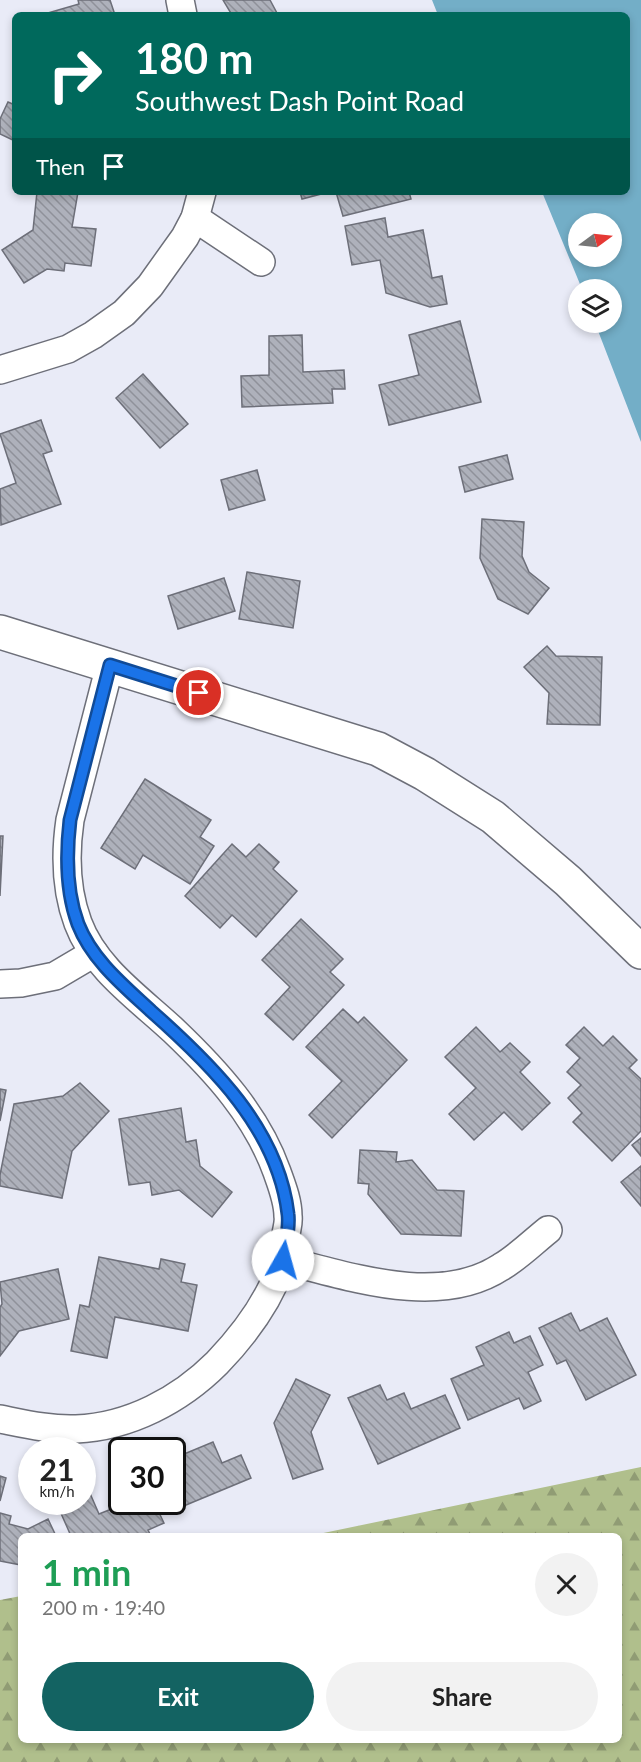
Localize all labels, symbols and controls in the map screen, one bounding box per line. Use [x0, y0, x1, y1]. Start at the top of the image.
text: 180 m [135, 33, 253, 83]
icon: right [36, 36, 114, 114]
text: Southwest Dash Point Road [135, 84, 464, 117]
icon: arrive [97, 150, 130, 183]
text: Then [36, 153, 85, 180]
north arrow [568, 213, 622, 267]
map controls [568, 213, 622, 333]
button: layers [568, 279, 622, 333]
pin [173, 667, 224, 718]
icon: arrive [182, 676, 215, 709]
position arrow [251, 1228, 315, 1292]
speed limit sign: 30 [108, 1437, 186, 1515]
text: 21 [40, 1451, 74, 1487]
text: km/h [39, 1482, 75, 1500]
text: 1 min [42, 1550, 131, 1594]
button: close [535, 1553, 598, 1616]
text: 200 m · 19:40 [42, 1595, 165, 1619]
button: Exit [42, 1662, 314, 1731]
button: Share [326, 1662, 598, 1731]

